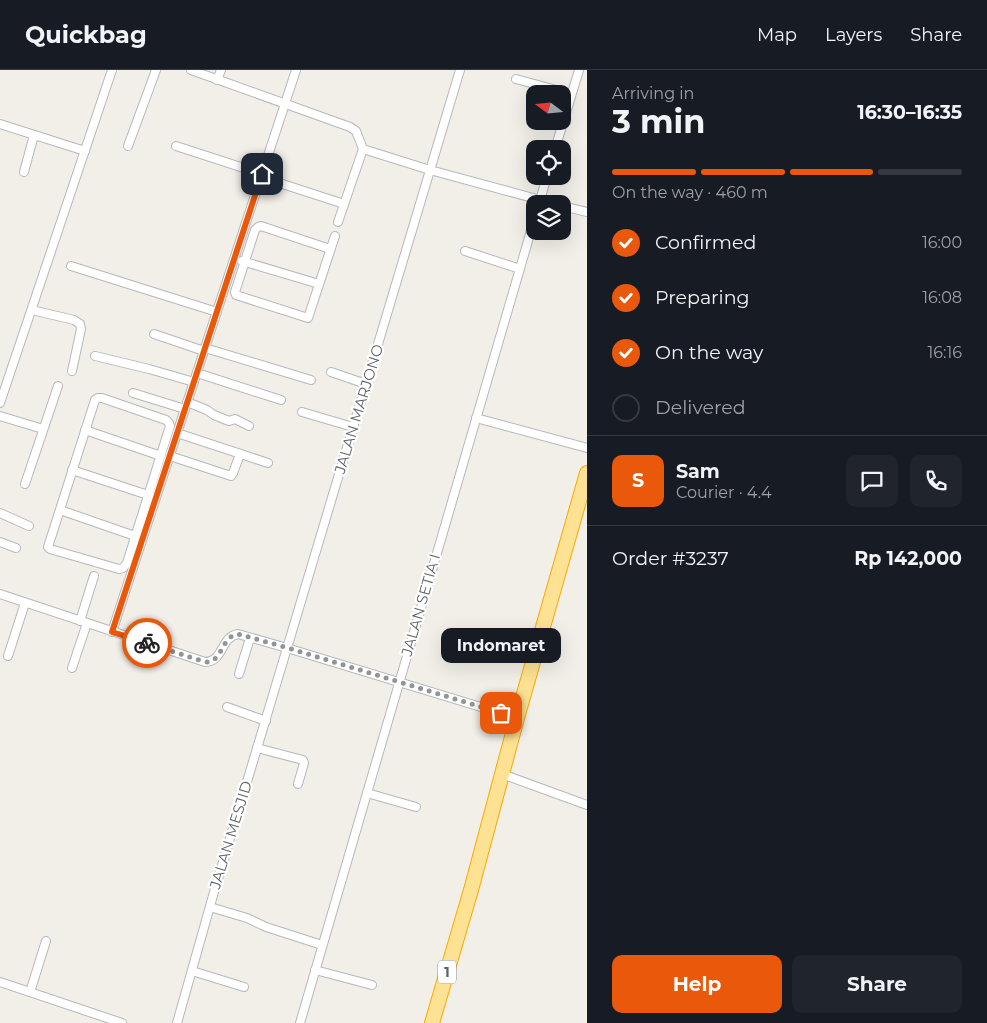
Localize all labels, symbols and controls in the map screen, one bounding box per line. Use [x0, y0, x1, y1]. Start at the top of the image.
text: Quickbag [25, 20, 147, 49]
text: Map [757, 24, 797, 46]
text: Layers [825, 24, 882, 46]
text: Share [910, 24, 962, 46]
text: Arriving in [612, 84, 694, 103]
north arrow [526, 85, 571, 130]
map controls [526, 85, 571, 240]
text: 16:30–16:35 [857, 101, 962, 124]
text: 3 min [612, 102, 705, 141]
button: locate [526, 140, 571, 185]
pin [241, 153, 283, 195]
icon: home [248, 160, 276, 188]
text: On the way · 460 m [612, 183, 768, 202]
button: layers [526, 195, 571, 240]
icon: check [612, 229, 640, 257]
text: Confirmed [655, 231, 756, 254]
text: 16:00 [922, 233, 962, 252]
icon: check [612, 284, 640, 312]
text: Preparing [655, 286, 750, 309]
text: 16:08 [922, 288, 962, 307]
icon: check [612, 339, 640, 367]
text: On the way [655, 341, 763, 364]
street label: JALAN MARJONO [329, 342, 387, 477]
text: 16:16 [928, 343, 962, 362]
text: Delivered [655, 396, 746, 419]
button: chat [846, 455, 898, 507]
button: phone [910, 455, 962, 507]
text: Sam [676, 460, 720, 483]
text: S [632, 469, 644, 492]
text: Courier · 4.4 [676, 483, 772, 502]
text: Order #3237 [612, 547, 729, 570]
text: Rp 142,000 [854, 547, 962, 570]
street label: JALAN SETIA I [397, 552, 444, 659]
courier [122, 618, 172, 668]
callout: Indomaret [441, 628, 561, 663]
icon: bike [133, 629, 161, 657]
text: Indomaret [457, 636, 545, 655]
pin [480, 692, 522, 734]
icon: bag [487, 699, 515, 727]
street label: JALAN MESJID [205, 779, 256, 892]
button: Help [612, 955, 782, 1013]
button: Share [792, 955, 962, 1013]
road number: 1 [438, 960, 456, 984]

